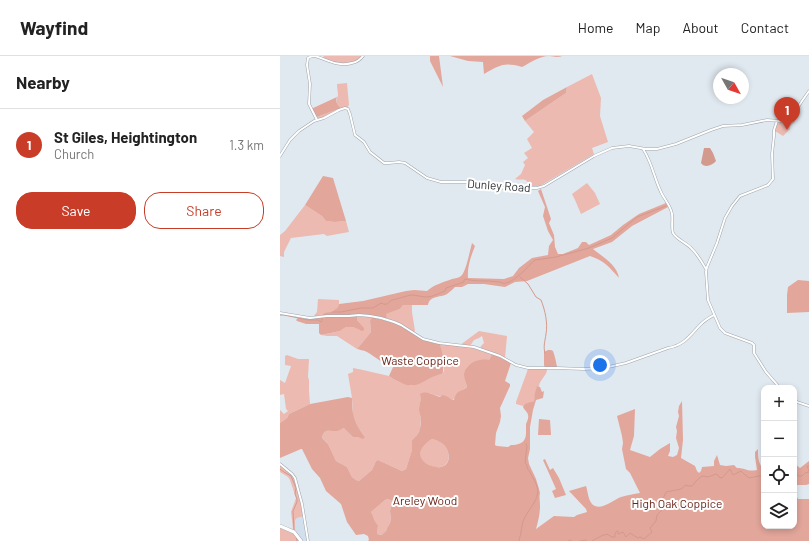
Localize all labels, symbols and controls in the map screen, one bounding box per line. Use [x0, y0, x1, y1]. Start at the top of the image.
text: Wayfind [20, 16, 88, 39]
text: Home [578, 19, 614, 36]
text: Map [636, 19, 660, 36]
text: About [682, 19, 719, 36]
text: Contact [741, 19, 789, 36]
north arrow [713, 68, 749, 104]
text: Nearby [16, 72, 70, 92]
pin: 1 [774, 97, 800, 130]
text: St Giles, Heightington [54, 128, 197, 146]
text: 1 [27, 137, 31, 153]
text: 1.3 km [229, 137, 264, 153]
text: Church [54, 146, 94, 162]
street label: Dunley Road [467, 176, 531, 194]
button: Save [16, 192, 136, 229]
button: Share [144, 192, 264, 229]
park label: Waste Coppice [381, 353, 459, 367]
your location [590, 355, 610, 375]
map controls [761, 385, 797, 529]
button: + [761, 385, 797, 421]
button: − [761, 421, 797, 457]
button: locate [761, 457, 797, 493]
park label: Areley Wood [393, 493, 457, 507]
button: layers [761, 493, 797, 529]
park label: High Oak Coppice [632, 496, 722, 510]

